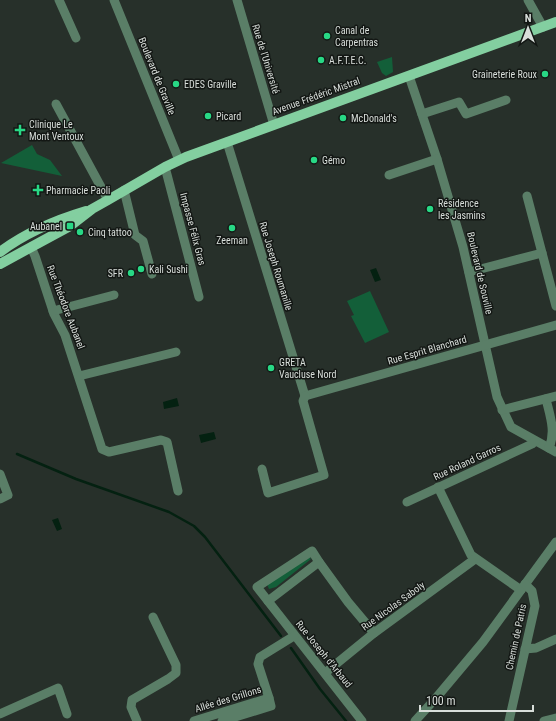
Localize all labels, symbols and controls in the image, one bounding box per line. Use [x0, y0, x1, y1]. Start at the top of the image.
north arrow [508, 8, 548, 48]
text: N [525, 12, 532, 25]
street label: Rue de l'Université [250, 23, 282, 95]
place label: Canal de Carpentras [335, 25, 379, 48]
marker: Canal de Carpentras [322, 31, 332, 41]
street label: Boulevard de Graville [136, 36, 178, 117]
marker: A.F.T.E.C. [316, 55, 326, 65]
place label: A.F.T.E.C. [329, 55, 366, 66]
place label: Graineterie Roux [472, 69, 538, 80]
marker: Graineterie Roux [540, 69, 550, 79]
street label: Avenue Frédéric Mistral [271, 75, 361, 117]
marker: EDES Graville [171, 79, 181, 89]
place label: EDES Graville [184, 79, 237, 90]
marker: Picard [203, 111, 213, 121]
place label: Picard [216, 111, 241, 122]
marker: McDonald's [338, 113, 348, 123]
place label: McDonald's [351, 113, 397, 124]
place label: Clinique Le Mont Ventoux [29, 119, 84, 142]
marker: Clinique Le Mont Ventoux [14, 124, 26, 136]
marker: Gémo [309, 155, 319, 165]
place label: Gémo [322, 155, 345, 166]
marker: Pharmacie Paoli [33, 185, 43, 195]
place label: Pharmacie Paoli [46, 185, 110, 196]
street label: Impasse Félix Gras [178, 192, 208, 267]
place label: Résidence les Jasmins [438, 198, 486, 221]
marker: Résidence les Jasmins [425, 204, 435, 214]
street label: Rue Joseph Roumanille [257, 220, 295, 312]
place label: Aubanel [30, 221, 62, 232]
marker: Aubanel [65, 221, 75, 231]
marker: Zeeman [227, 223, 237, 233]
marker: Cinq tattoo [75, 227, 85, 237]
place label: Cinq tattoo [88, 227, 132, 238]
street label: Boulevard de Souville [465, 231, 495, 316]
place label: Zeeman [216, 235, 248, 246]
street label: Rue Théodore Aubanel [45, 264, 87, 350]
marker: Kali Sushi [136, 264, 146, 274]
place label: Kali Sushi [149, 264, 188, 275]
place label: SFR [108, 268, 124, 279]
marker: SFR [126, 268, 136, 278]
street label: Rue Esprit Blanchard [386, 333, 468, 367]
place label: GRETA Vaucluse Nord [279, 357, 336, 380]
marker: GRETA Vaucluse Nord [266, 363, 276, 373]
street label: Rue Roland Garros [432, 441, 503, 482]
street label: Rue Nicolas Saboly [359, 579, 427, 633]
street label: Chemin de Patris [504, 603, 528, 671]
street label: Rue Joseph d'Arbaud [294, 618, 354, 690]
street label: Allée des Grillons [193, 684, 263, 714]
scale bar [420, 687, 533, 713]
text: 100 m [426, 694, 456, 708]

